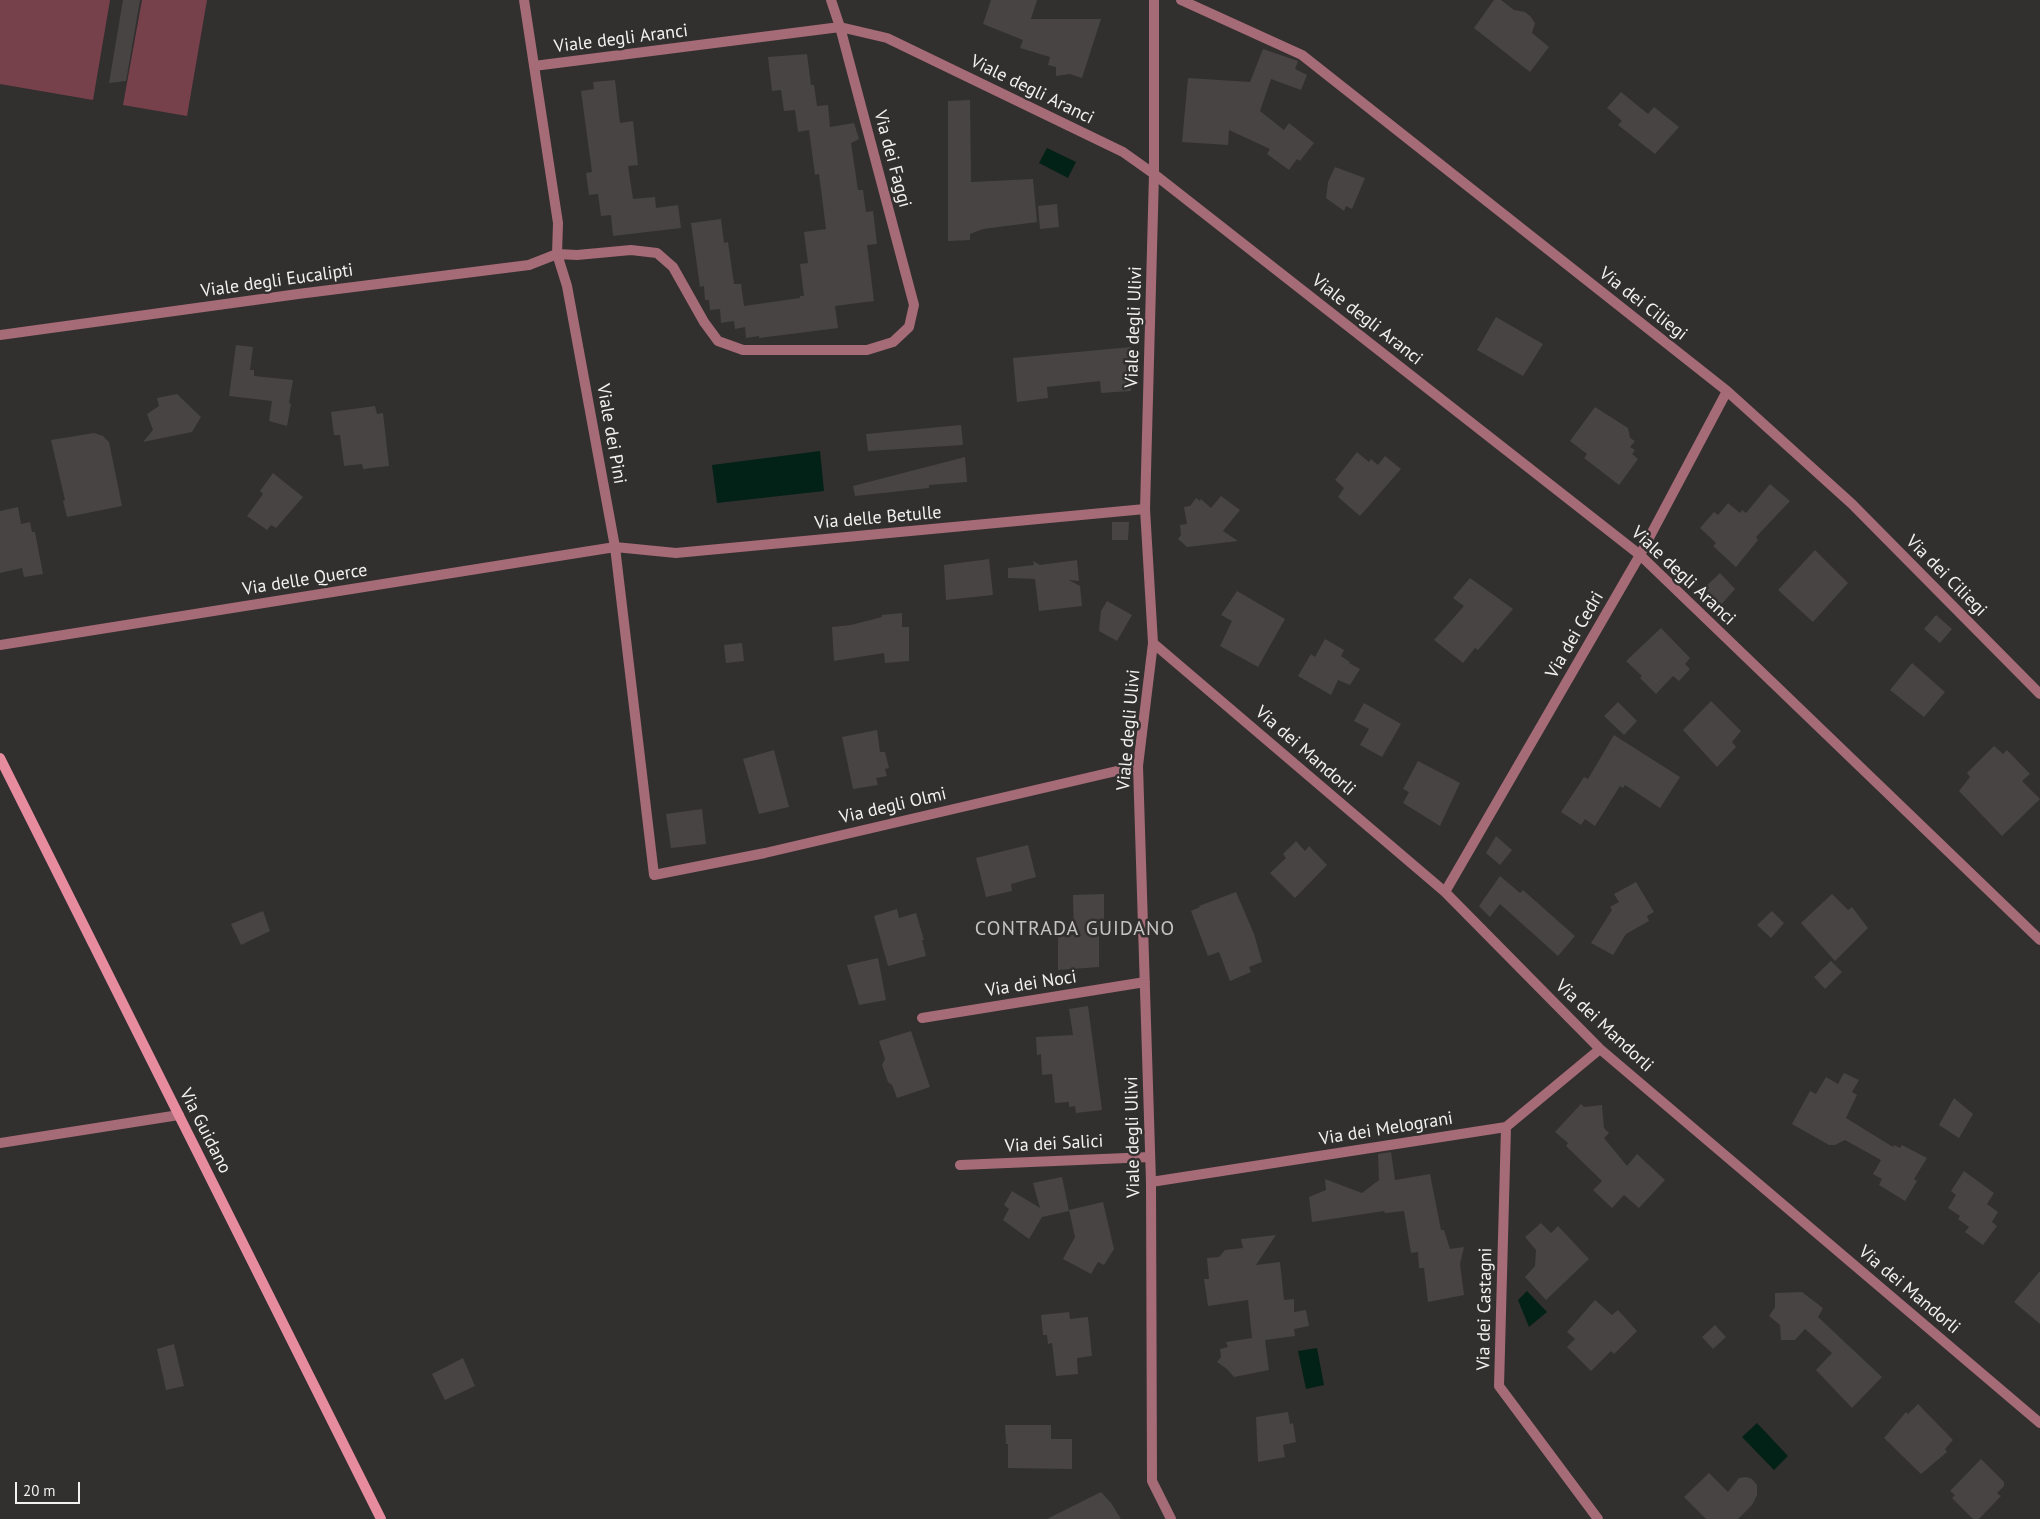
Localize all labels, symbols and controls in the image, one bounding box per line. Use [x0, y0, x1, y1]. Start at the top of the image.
street label: Viale degli Aranci [553, 20, 689, 58]
street label: Viale degli Aranci [967, 51, 1097, 129]
street label: Via dei Faggi [869, 108, 915, 210]
street label: Viale degli Eucalipti [199, 260, 355, 302]
street label: Via dei Ciliegi [1595, 263, 1691, 345]
street label: Viale degli Ulivi [1121, 266, 1147, 388]
street label: Viale degli Aranci [1307, 270, 1427, 370]
street label: Viale dei Pini [592, 382, 630, 486]
street label: Via delle Betulle [814, 502, 942, 534]
street label: Viale degli Aranci [1626, 522, 1740, 630]
street label: Via dei Ciliegi [1901, 531, 1991, 621]
street label: Via delle Querce [241, 559, 369, 601]
street label: Via dei Cedri [1541, 588, 1609, 682]
street label: Viale degli Ulivi [1113, 668, 1145, 792]
street label: Via dei Mandorli [1250, 702, 1360, 800]
street label: Via degli Olmi [837, 783, 949, 829]
district label: CONTRADA GUIDANO [973, 917, 1177, 941]
street label: Via dei Noci [984, 966, 1078, 1002]
street label: Via dei Mandorli [1551, 975, 1657, 1077]
street label: Viale degli Ulivi [1121, 1076, 1145, 1198]
street label: Via Guidano [174, 1085, 236, 1177]
street label: Via dei Melograni [1318, 1108, 1454, 1150]
street label: Via dei Salici [1004, 1131, 1104, 1157]
street label: Via dei Mandorli [1854, 1241, 1964, 1339]
street label: Via dei Castagni [1473, 1247, 1497, 1371]
scale bar [18, 1472, 82, 1504]
text: 20 m [23, 1481, 56, 1500]

